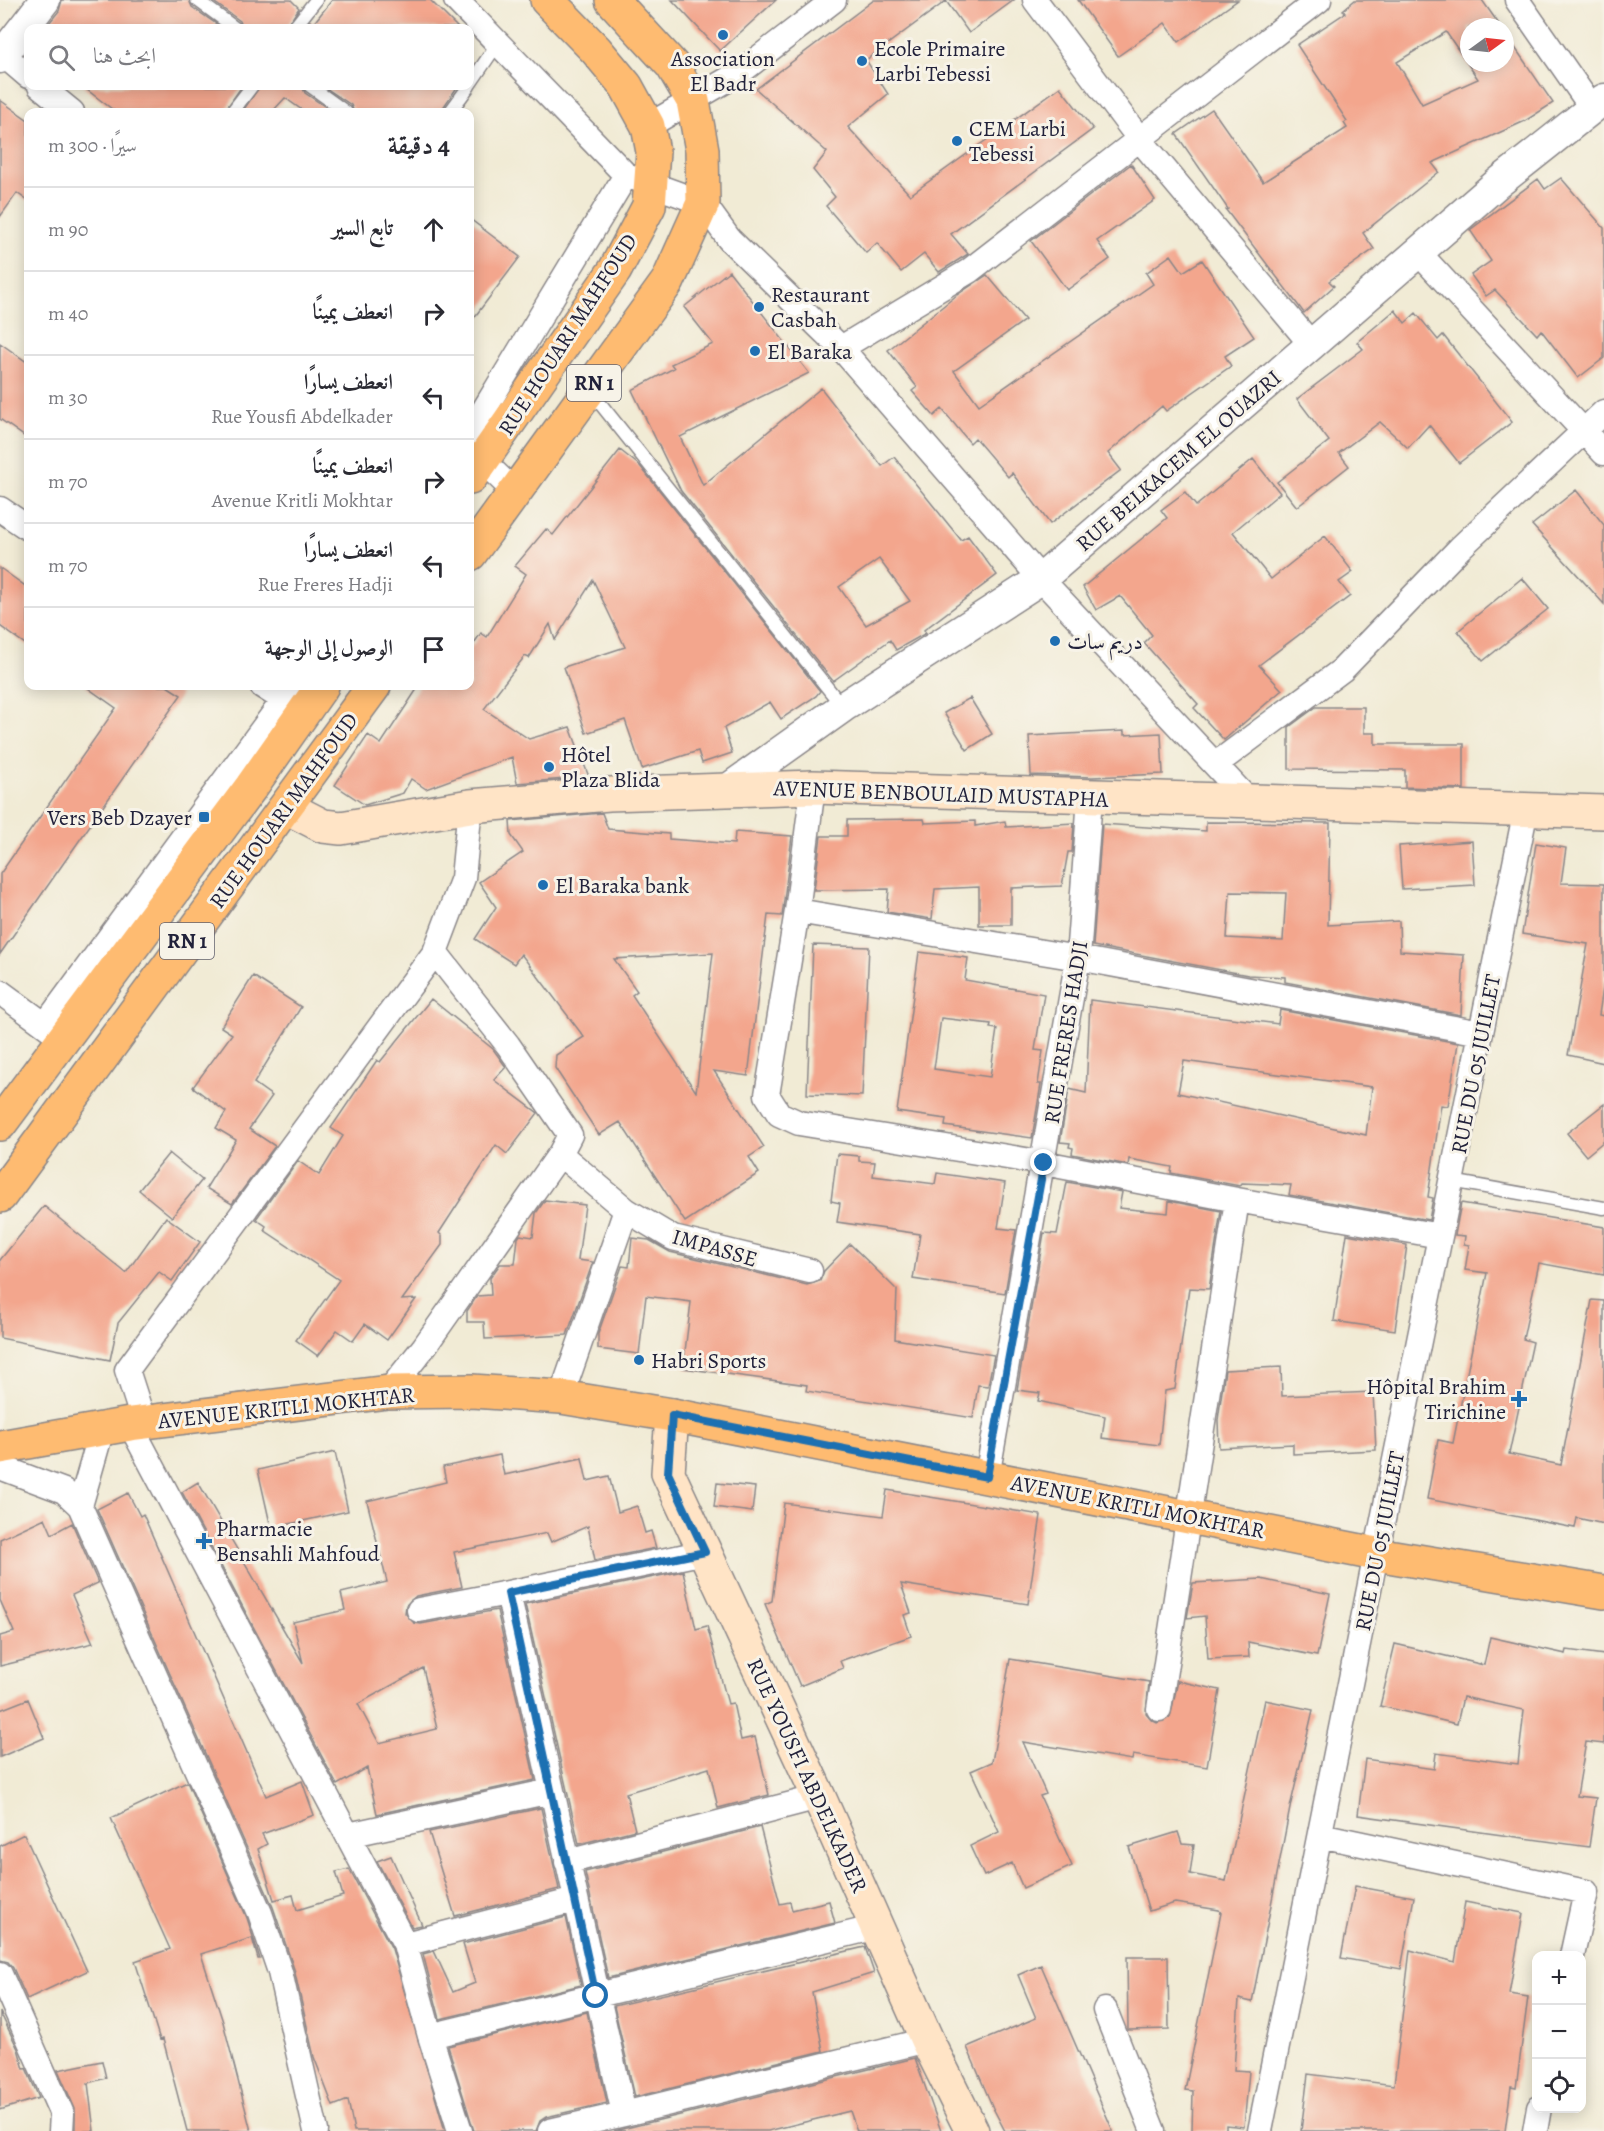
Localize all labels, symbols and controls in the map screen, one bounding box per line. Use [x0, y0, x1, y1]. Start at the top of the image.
north arrow [1460, 18, 1514, 72]
search box [24, 24, 474, 90]
marker: Association El Badr [716, 28, 730, 42]
place label: Ecole Primaire Larbi Tebessi [874, 34, 1005, 89]
icon: search [45, 41, 78, 74]
text: ابحث هنا [93, 41, 156, 71]
place label: Association El Badr [670, 44, 775, 99]
marker: Ecole Primaire Larbi Tebessi [855, 54, 869, 68]
place label: CEM Larbi Tebessi [969, 114, 1066, 169]
text: 4 دقيقة [388, 128, 450, 163]
text: سيرًا · 300 m [48, 132, 137, 159]
marker: CEM Larbi Tebessi [950, 134, 964, 148]
text: تابع السير [332, 213, 393, 243]
icon: ahead [417, 213, 450, 246]
text: 90 m [48, 216, 88, 243]
street label: RUE HOUARI MAHFOUD [491, 228, 644, 441]
place label: Restaurant Casbah [771, 280, 870, 335]
text: انعطف يمينًا [313, 297, 393, 327]
icon: right [417, 297, 450, 330]
text: 40 m [48, 300, 88, 327]
marker: Restaurant Casbah [752, 300, 766, 314]
place label: El Baraka [767, 337, 853, 367]
marker: El Baraka [748, 344, 762, 358]
street label: RUE BELKACEM EL OUAZRI [1069, 363, 1288, 558]
road number: RN 1 [567, 365, 621, 401]
text: انعطف يسارًا [304, 367, 393, 397]
icon: left [417, 381, 450, 414]
text: 30 m [48, 384, 88, 411]
text: Rue Yousfi Abdelkader [211, 403, 393, 430]
text: انعطف يمينًا [313, 451, 393, 481]
icon: right [417, 465, 450, 498]
text: 70 m [48, 468, 88, 495]
text: Avenue Kritli Mokhtar [212, 487, 393, 514]
text: انعطف يسارًا [304, 535, 393, 565]
icon: left [417, 549, 450, 582]
text: 70 m [48, 552, 88, 579]
text: Rue Freres Hadji [258, 571, 393, 598]
place label: دريم سات [1067, 627, 1143, 661]
text: الوصول إلى الوجهة [265, 633, 393, 663]
icon: arrive [417, 633, 450, 666]
marker: دريم سات [1048, 634, 1062, 648]
street label: RUE HOUARI MAHFOUD [203, 707, 365, 915]
place label: Hôtel Plaza Blida [561, 740, 661, 795]
marker: Hôtel Plaza Blida [542, 760, 556, 774]
street label: AVENUE BENBOULAID MUSTAPHA [772, 773, 1110, 815]
place label: Vers Beb Dzayer [46, 803, 192, 833]
marker: Vers Beb Dzayer [197, 810, 211, 824]
place label: El Baraka bank [555, 871, 689, 901]
marker: El Baraka bank [536, 878, 550, 892]
road number: RN 1 [160, 923, 214, 959]
street label: RUE FRERES HADJI [1037, 938, 1095, 1126]
street label: RUE DU 05 JUILLET [1444, 972, 1508, 1157]
route end [1030, 1149, 1056, 1175]
street label: IMPASSE [669, 1222, 761, 1274]
place label: Habri Sports [651, 1346, 766, 1376]
marker: Habri Sports [632, 1353, 646, 1367]
place label: Hôpital Brahim Tirichine [1366, 1372, 1506, 1427]
street label: AVENUE KRITLI MOKHTAR [155, 1380, 416, 1436]
marker: Hôpital Brahim Tirichine [1510, 1390, 1528, 1408]
street label: RUE DU 05 JUILLET [1348, 1449, 1412, 1634]
street label: AVENUE KRITLI MOKHTAR [1008, 1467, 1268, 1546]
place label: Pharmacie Bensahli Mahfoud [216, 1514, 380, 1569]
marker: Pharmacie Bensahli Mahfoud [197, 1534, 211, 1548]
street label: RUE YOUSFI ABDELKADER [739, 1653, 875, 1898]
map controls [1532, 1951, 1586, 2113]
button: + [1532, 1951, 1586, 2005]
route start [582, 1982, 608, 2008]
button: − [1532, 2005, 1586, 2059]
button: locate [1532, 2059, 1586, 2113]

